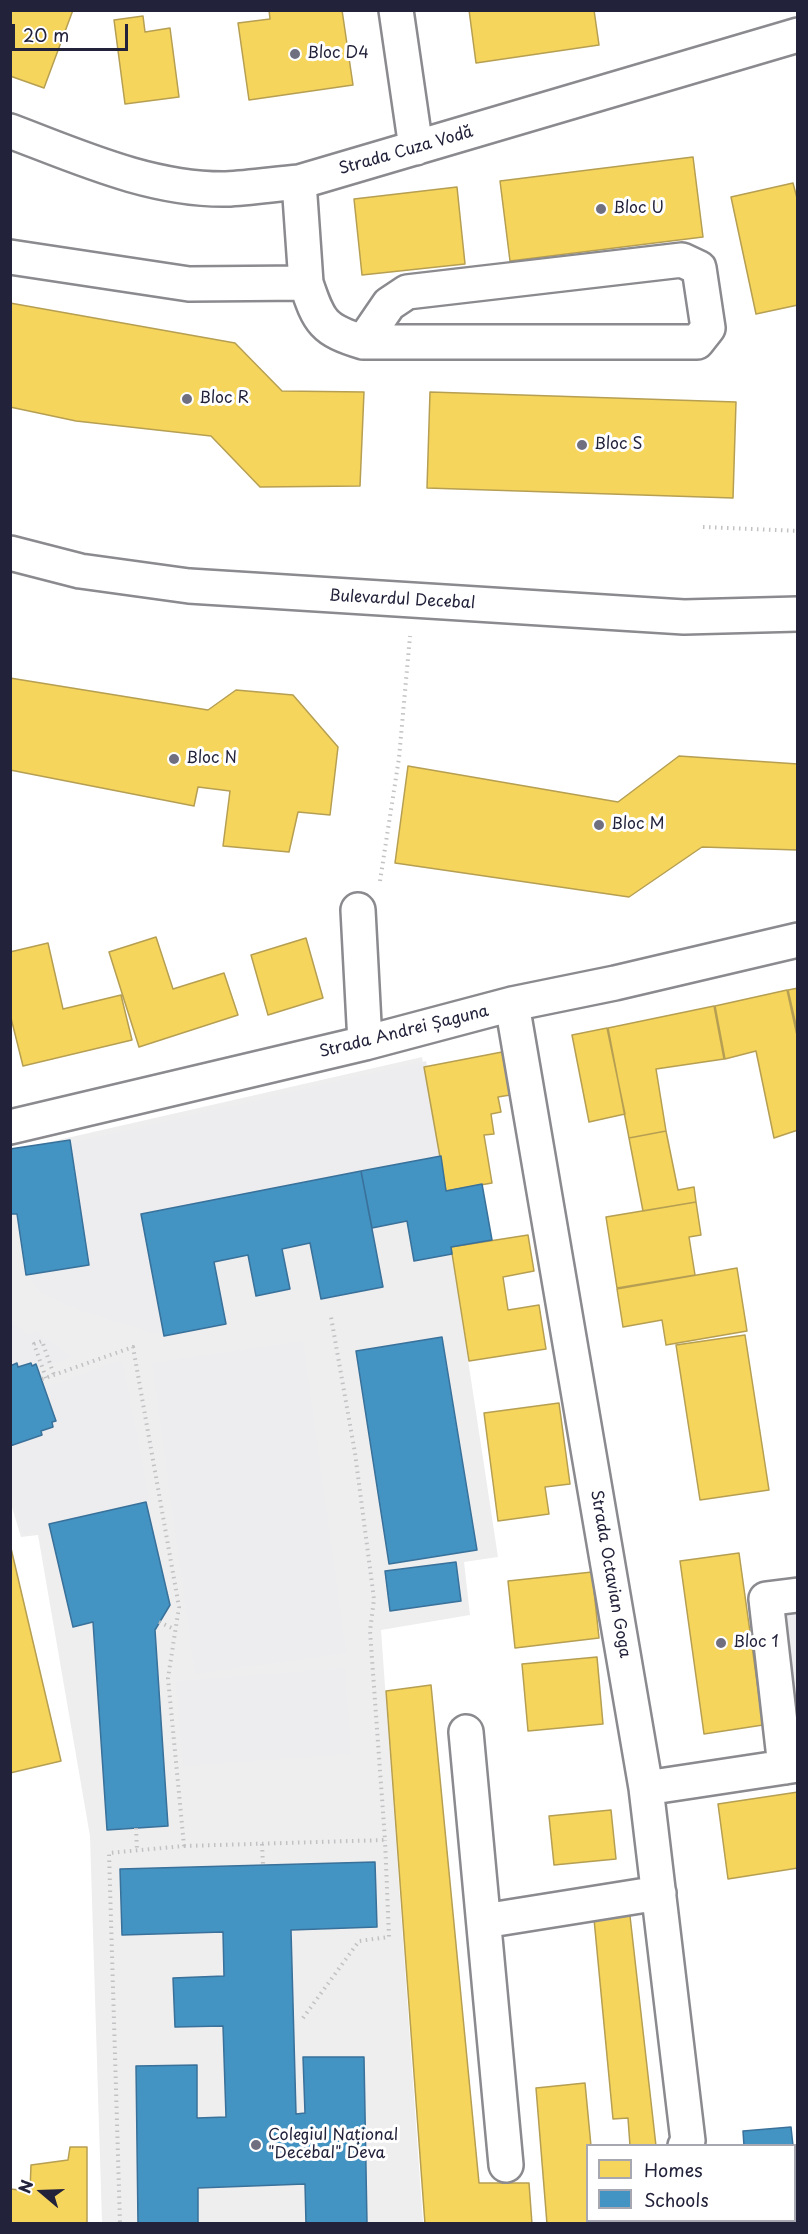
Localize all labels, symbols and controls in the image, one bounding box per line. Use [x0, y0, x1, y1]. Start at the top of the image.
scale bar [15, 12, 130, 50]
text: 20 m [23, 21, 69, 48]
place label: Bloc D4 [307, 44, 369, 64]
marker: Bloc D4 [288, 47, 302, 61]
street label: Strada Cuza Vodă [337, 123, 475, 179]
place label: Bloc U [613, 199, 664, 219]
marker: Bloc U [594, 202, 608, 216]
place label: Bloc R [199, 389, 249, 409]
marker: Bloc R [180, 392, 194, 406]
place label: Bloc S [594, 435, 642, 455]
marker: Bloc S [575, 438, 589, 452]
street label: Bulevardul Decebal [328, 587, 476, 613]
place label: Bloc N [186, 749, 237, 769]
marker: Bloc N [167, 752, 181, 766]
place label: Bloc M [611, 815, 665, 835]
marker: Bloc M [592, 818, 606, 832]
street label: Strada Andrei Șaguna [317, 1002, 491, 1062]
street label: Strada Octavian Goga [586, 1489, 634, 1659]
place label: Bloc 1 [733, 1633, 779, 1653]
marker: Bloc 1 [714, 1636, 728, 1650]
place label: Colegiul Național "Decebal" Deva [268, 2126, 398, 2164]
marker: Colegiul Național "Decebal" Deva [249, 2138, 263, 2152]
legend [586, 2144, 796, 2222]
text: Homes [644, 2156, 702, 2183]
north arrow [12, 2162, 72, 2222]
text: N [12, 2176, 38, 2196]
text: Schools [644, 2186, 709, 2213]

